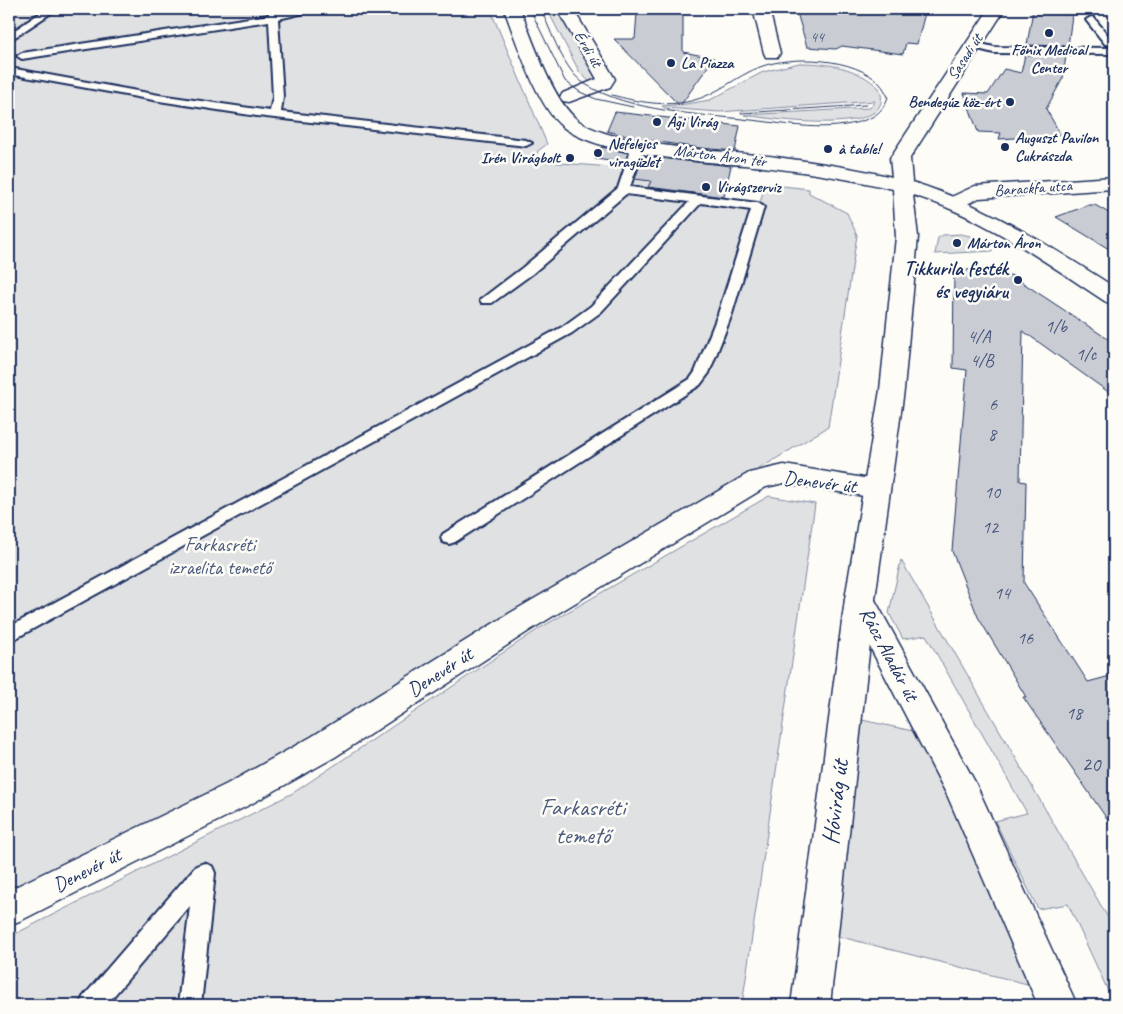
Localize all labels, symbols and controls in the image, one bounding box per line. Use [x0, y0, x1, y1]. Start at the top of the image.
street label: Érdi út [569, 27, 607, 72]
marker: Főnix Medical Center [1043, 27, 1055, 39]
house number: 44 [810, 28, 825, 47]
street label: Sasadi út [943, 29, 988, 84]
place label: Főnix Medical Center [1011, 40, 1090, 78]
place label: La Piazza [681, 53, 735, 73]
marker: La Piazza [665, 57, 677, 69]
place label: Bendegúz köz-ért [908, 92, 1002, 112]
marker: Bendegúz köz-ért [1004, 96, 1016, 108]
place label: Ági Virág [667, 112, 719, 132]
marker: Ági Virág [651, 116, 663, 128]
place label: Auguszt Pavilon Cukrászda [1015, 128, 1099, 166]
place label: Nefelejcs viragüzlet [608, 134, 662, 172]
place label: à table! [838, 139, 884, 159]
street label: Márton Áron tér [673, 140, 770, 172]
marker: Auguszt Pavilon Cukrászda [999, 141, 1011, 153]
marker: à table! [822, 143, 834, 155]
marker: Nefelejcs viragüzlet [592, 147, 604, 159]
place label: Irén Virágbolt [481, 148, 562, 168]
marker: Irén Virágbolt [564, 152, 576, 164]
street label: Barackfa utca [994, 175, 1074, 201]
place label: Virágszerviz [716, 177, 783, 197]
marker: Virágszerviz [700, 181, 712, 193]
place label: Márton Áron [967, 233, 1041, 253]
marker: Márton Áron [951, 237, 963, 249]
place label: Tikkurila festék és vegyiáru [904, 256, 1011, 304]
marker: Tikkurila festék és vegyiáru [1012, 274, 1024, 286]
house number: 1/b [1045, 315, 1068, 337]
house number: 4/A [967, 325, 992, 347]
house number: 1/c [1076, 343, 1098, 365]
house number: 4/B [970, 349, 995, 371]
house number: 6 [989, 393, 998, 415]
house number: 8 [988, 423, 998, 445]
street label: Denevér út [782, 465, 860, 499]
house number: 10 [984, 481, 1002, 503]
house number: 12 [982, 516, 1000, 538]
park label: Farkasréti izraelita temető [169, 532, 274, 580]
house number: 14 [994, 582, 1012, 604]
street label: Rácz Aladár út [854, 603, 925, 707]
house number: 16 [1017, 627, 1034, 649]
street label: Denevér út [403, 640, 479, 702]
house number: 18 [1066, 702, 1084, 724]
house number: 20 [1082, 751, 1102, 777]
street label: Hóvirág út [815, 756, 855, 846]
park label: Farkasréti temető [541, 792, 628, 850]
street label: Denevér út [49, 841, 127, 898]

